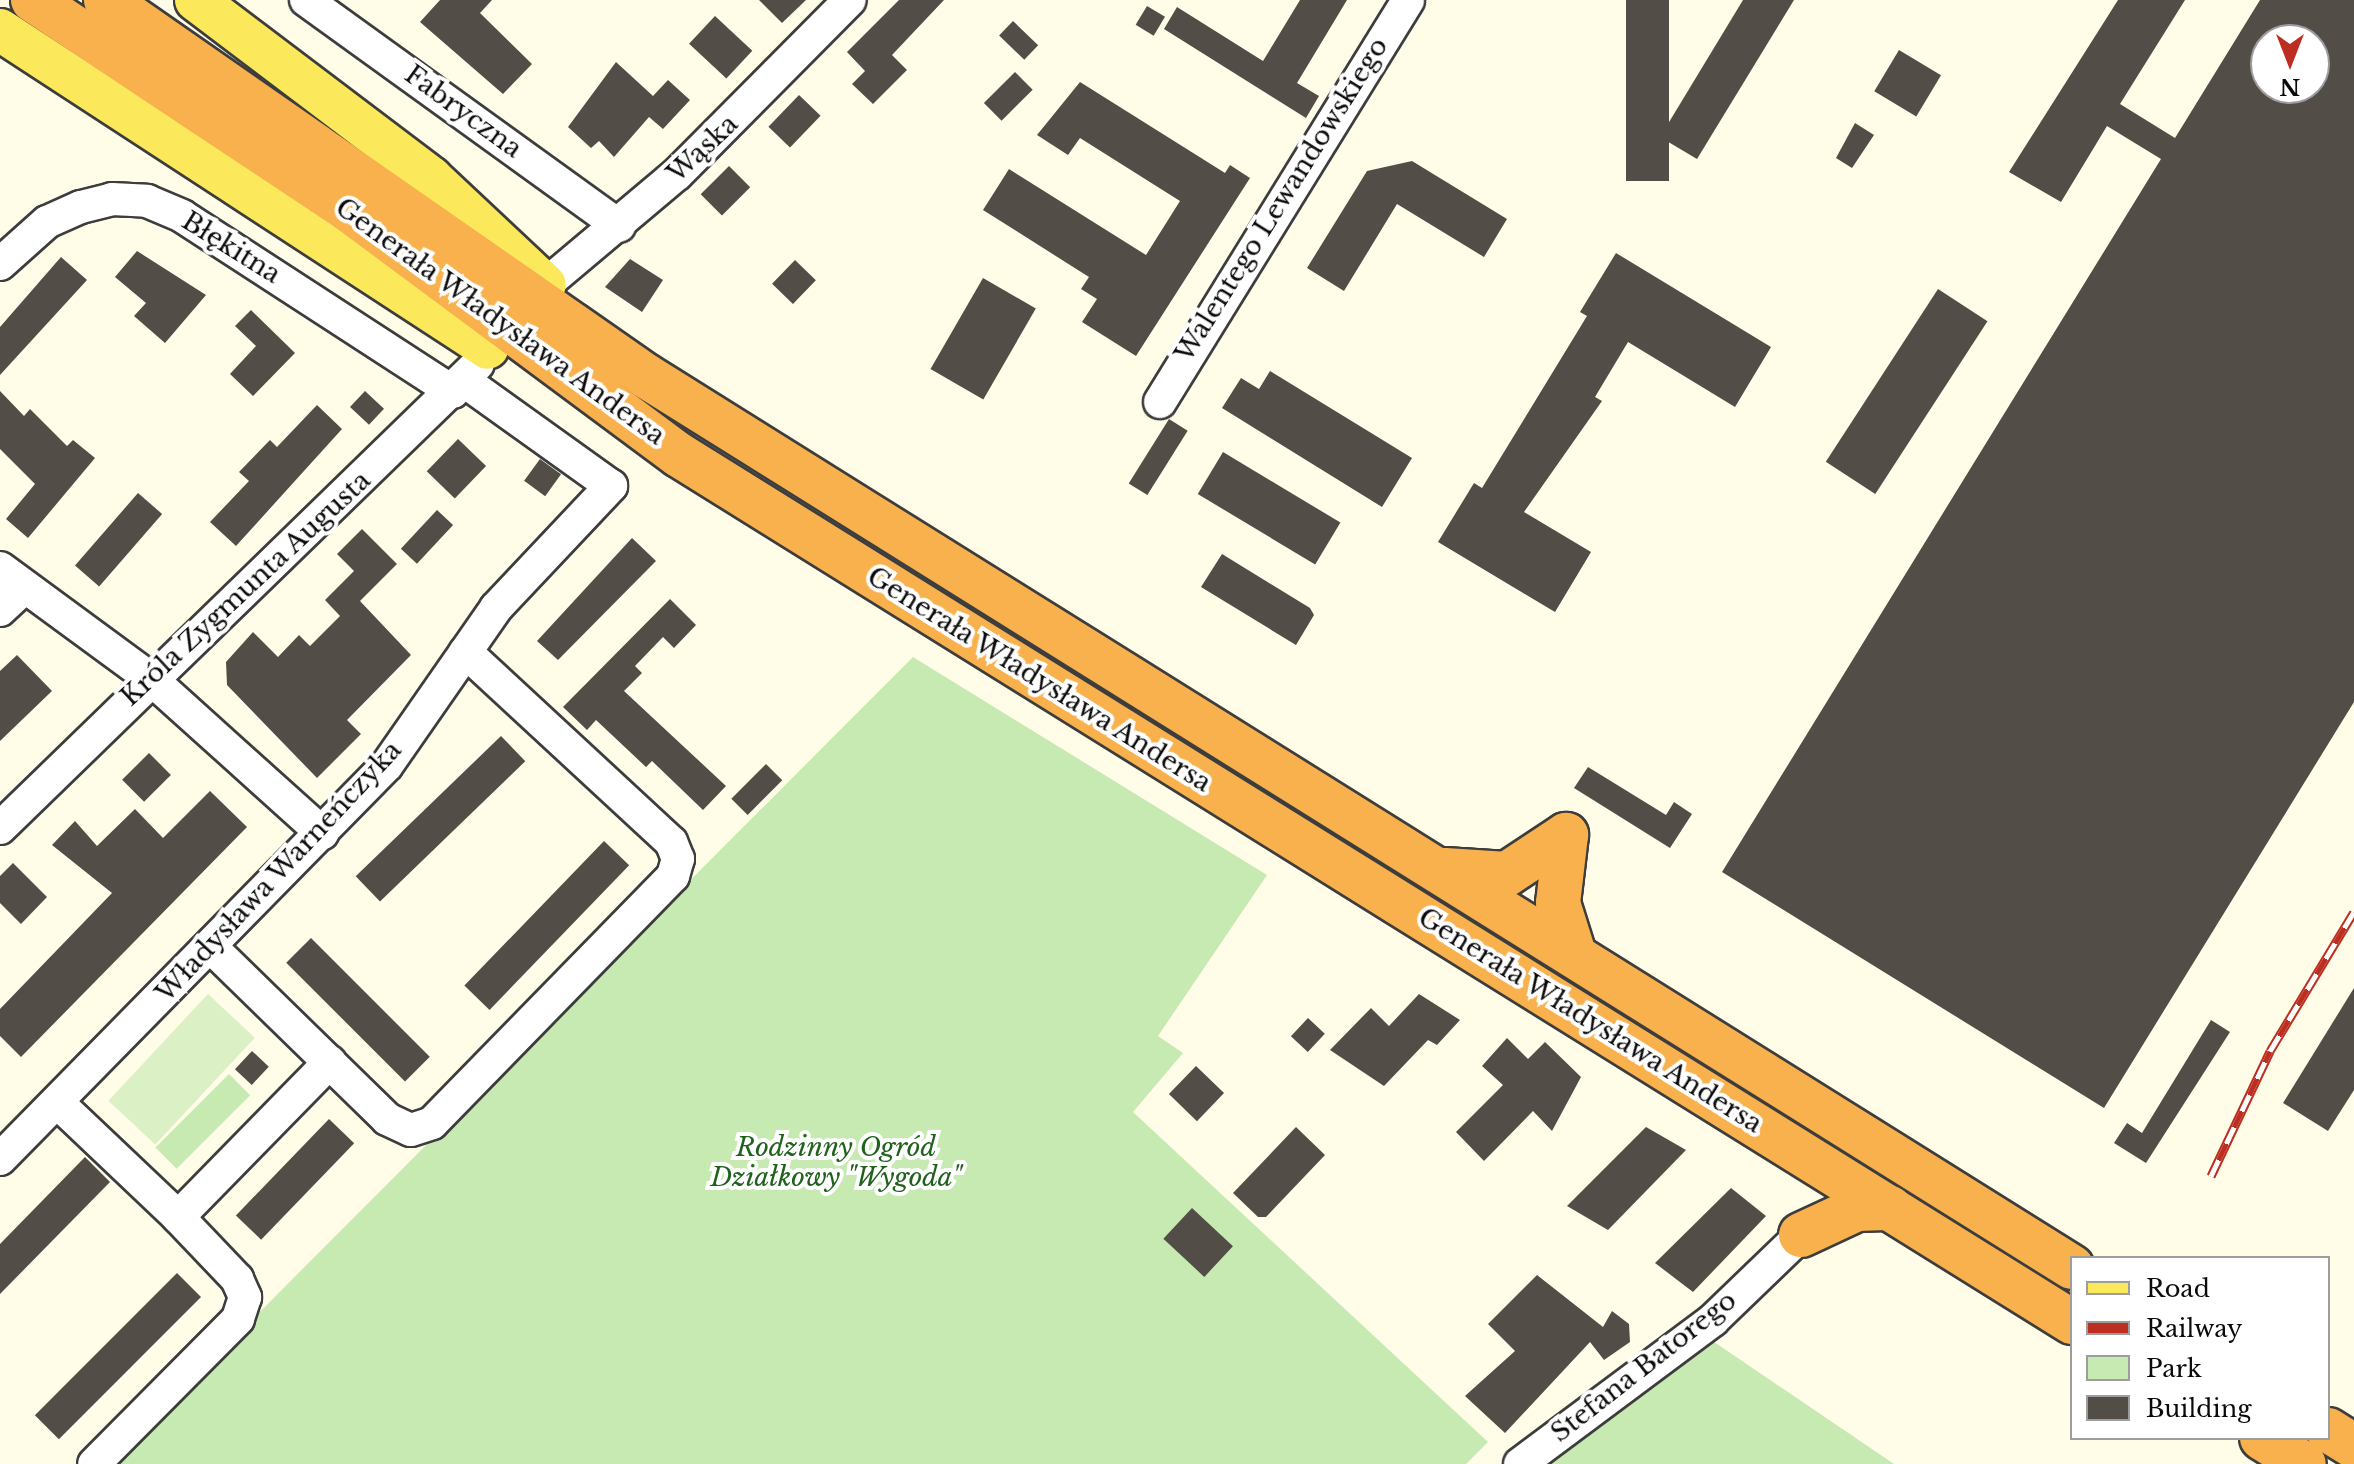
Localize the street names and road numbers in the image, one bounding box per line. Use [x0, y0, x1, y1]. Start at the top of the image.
street label: Walentego Lewandowskiego [1169, 32, 1395, 368]
street label: Fabryczna [398, 59, 528, 165]
street label: Wąska [661, 109, 745, 189]
street label: Generała Władysława Andersa [328, 191, 672, 453]
street label: Błękitna [176, 206, 286, 290]
street label: Króla Zygmunta Augusta [114, 465, 378, 713]
street label: Generała Władysława Andersa [860, 560, 1218, 800]
street label: Władysława Warneńczyka [149, 735, 409, 1009]
street label: Generała Władysława Andersa [1411, 901, 1769, 1141]
street label: Stefana Batorego [1545, 1285, 1743, 1449]

